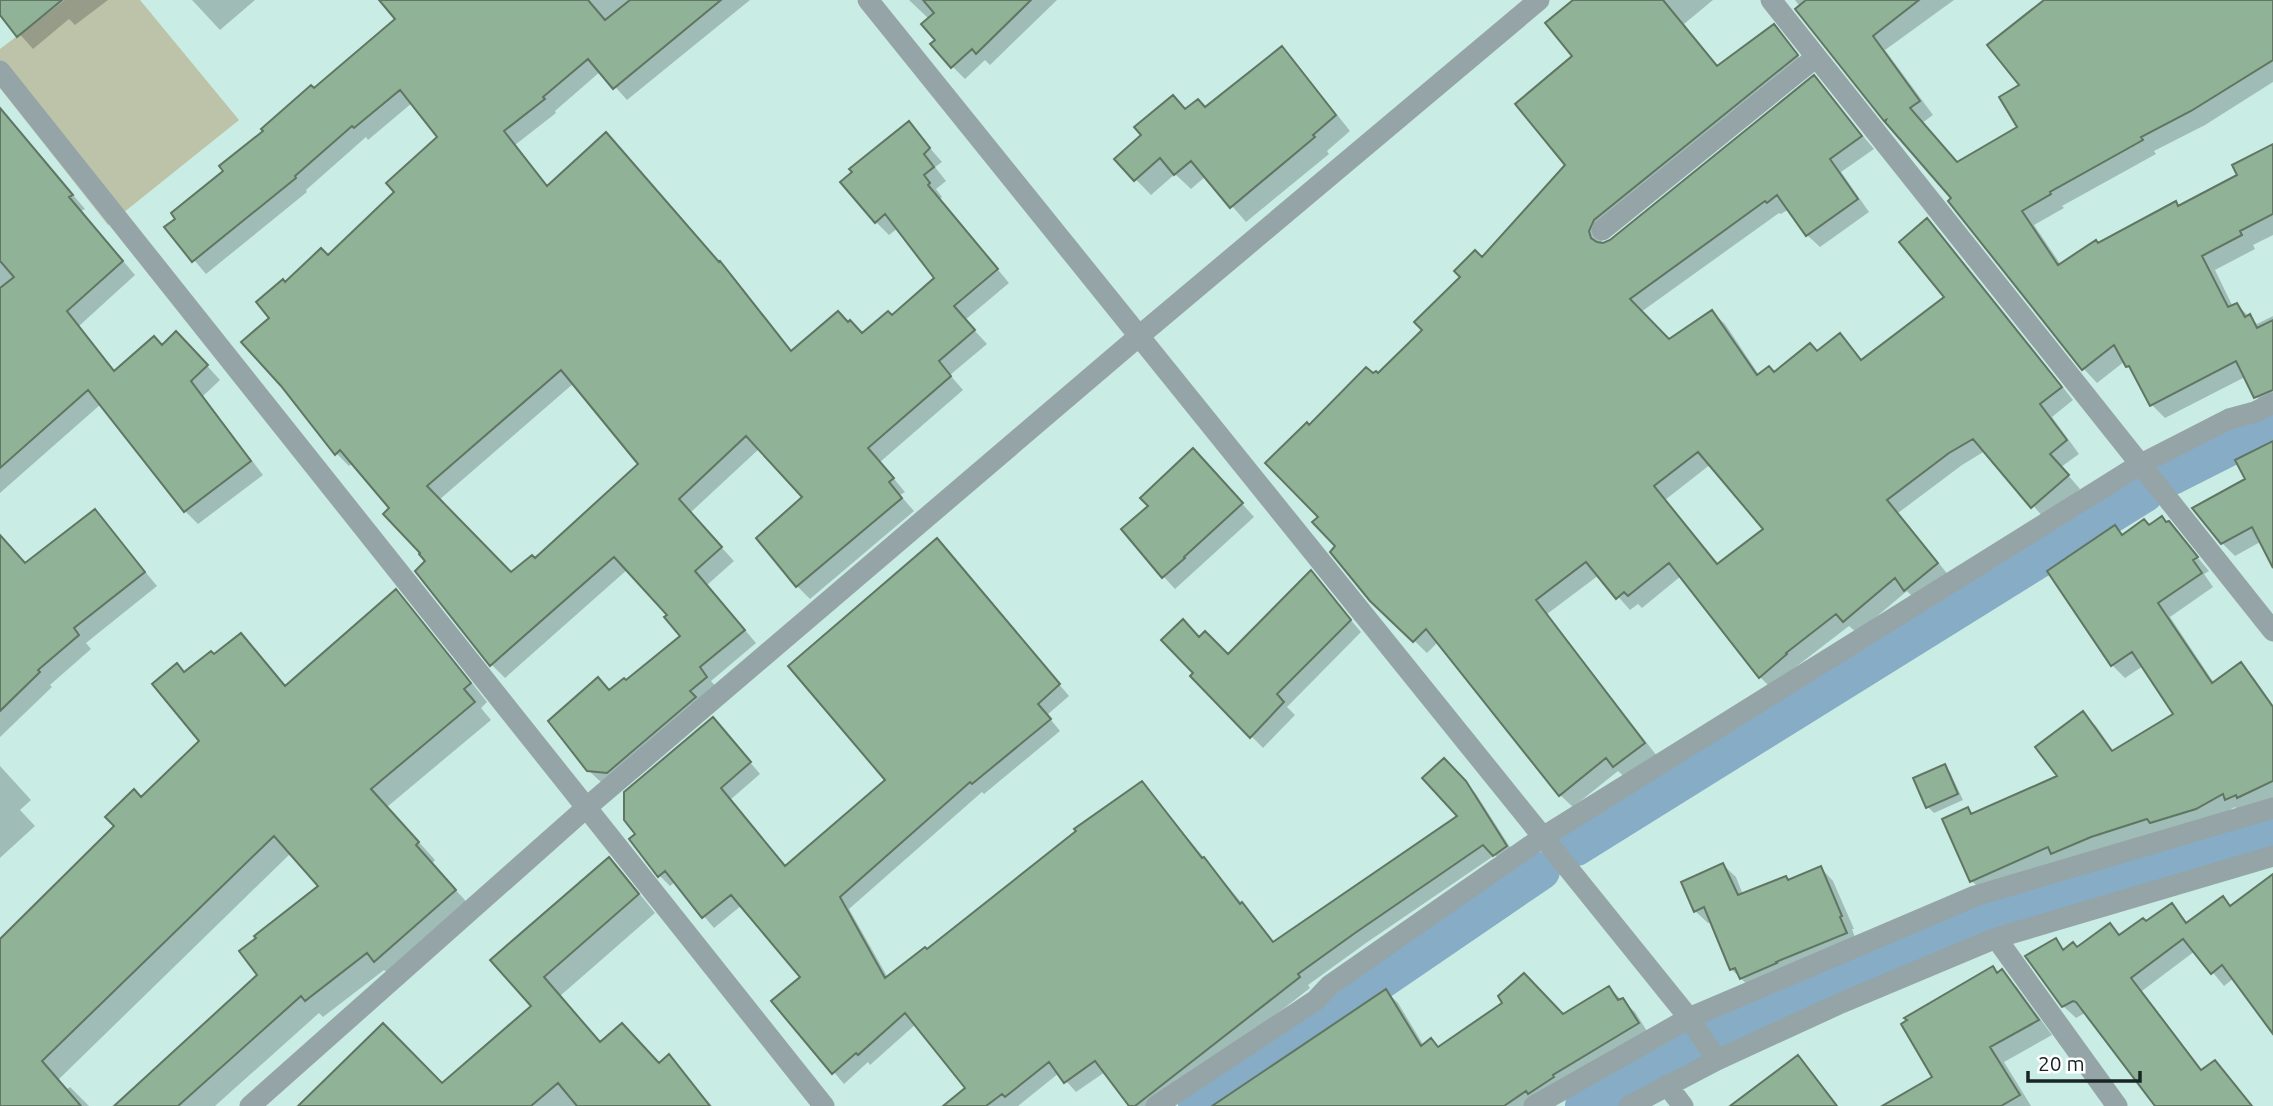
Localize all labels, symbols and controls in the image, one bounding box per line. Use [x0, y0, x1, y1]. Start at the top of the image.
scale bar [2028, 1040, 2140, 1084]
text: 20 m [2038, 1051, 2085, 1075]

